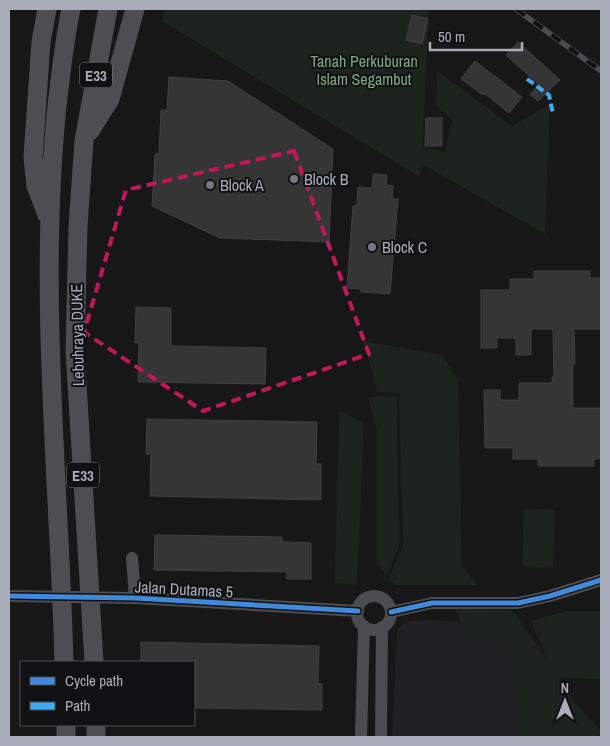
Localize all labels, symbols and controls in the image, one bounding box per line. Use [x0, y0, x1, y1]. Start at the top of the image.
scale bar [430, 20, 522, 52]
text: 50 m [438, 26, 465, 47]
park label: Tanah Perkuburan Islam Segambut [310, 50, 418, 90]
road number: E33 [80, 62, 112, 88]
place label: Block B [304, 168, 349, 190]
marker: Block B [288, 173, 300, 185]
place label: Block A [220, 174, 264, 196]
marker: Block A [204, 179, 216, 191]
place label: Block C [382, 236, 427, 258]
marker: Block C [366, 241, 378, 253]
street label: Lebuhraya DUKE [65, 284, 89, 386]
road number: E33 [67, 462, 99, 488]
street label: Jalan Dutamas 5 [134, 575, 234, 603]
legend [20, 661, 195, 726]
text: Cycle path [65, 670, 123, 691]
north arrow [540, 676, 590, 726]
text: N [561, 679, 569, 697]
text: Path [65, 695, 90, 716]

